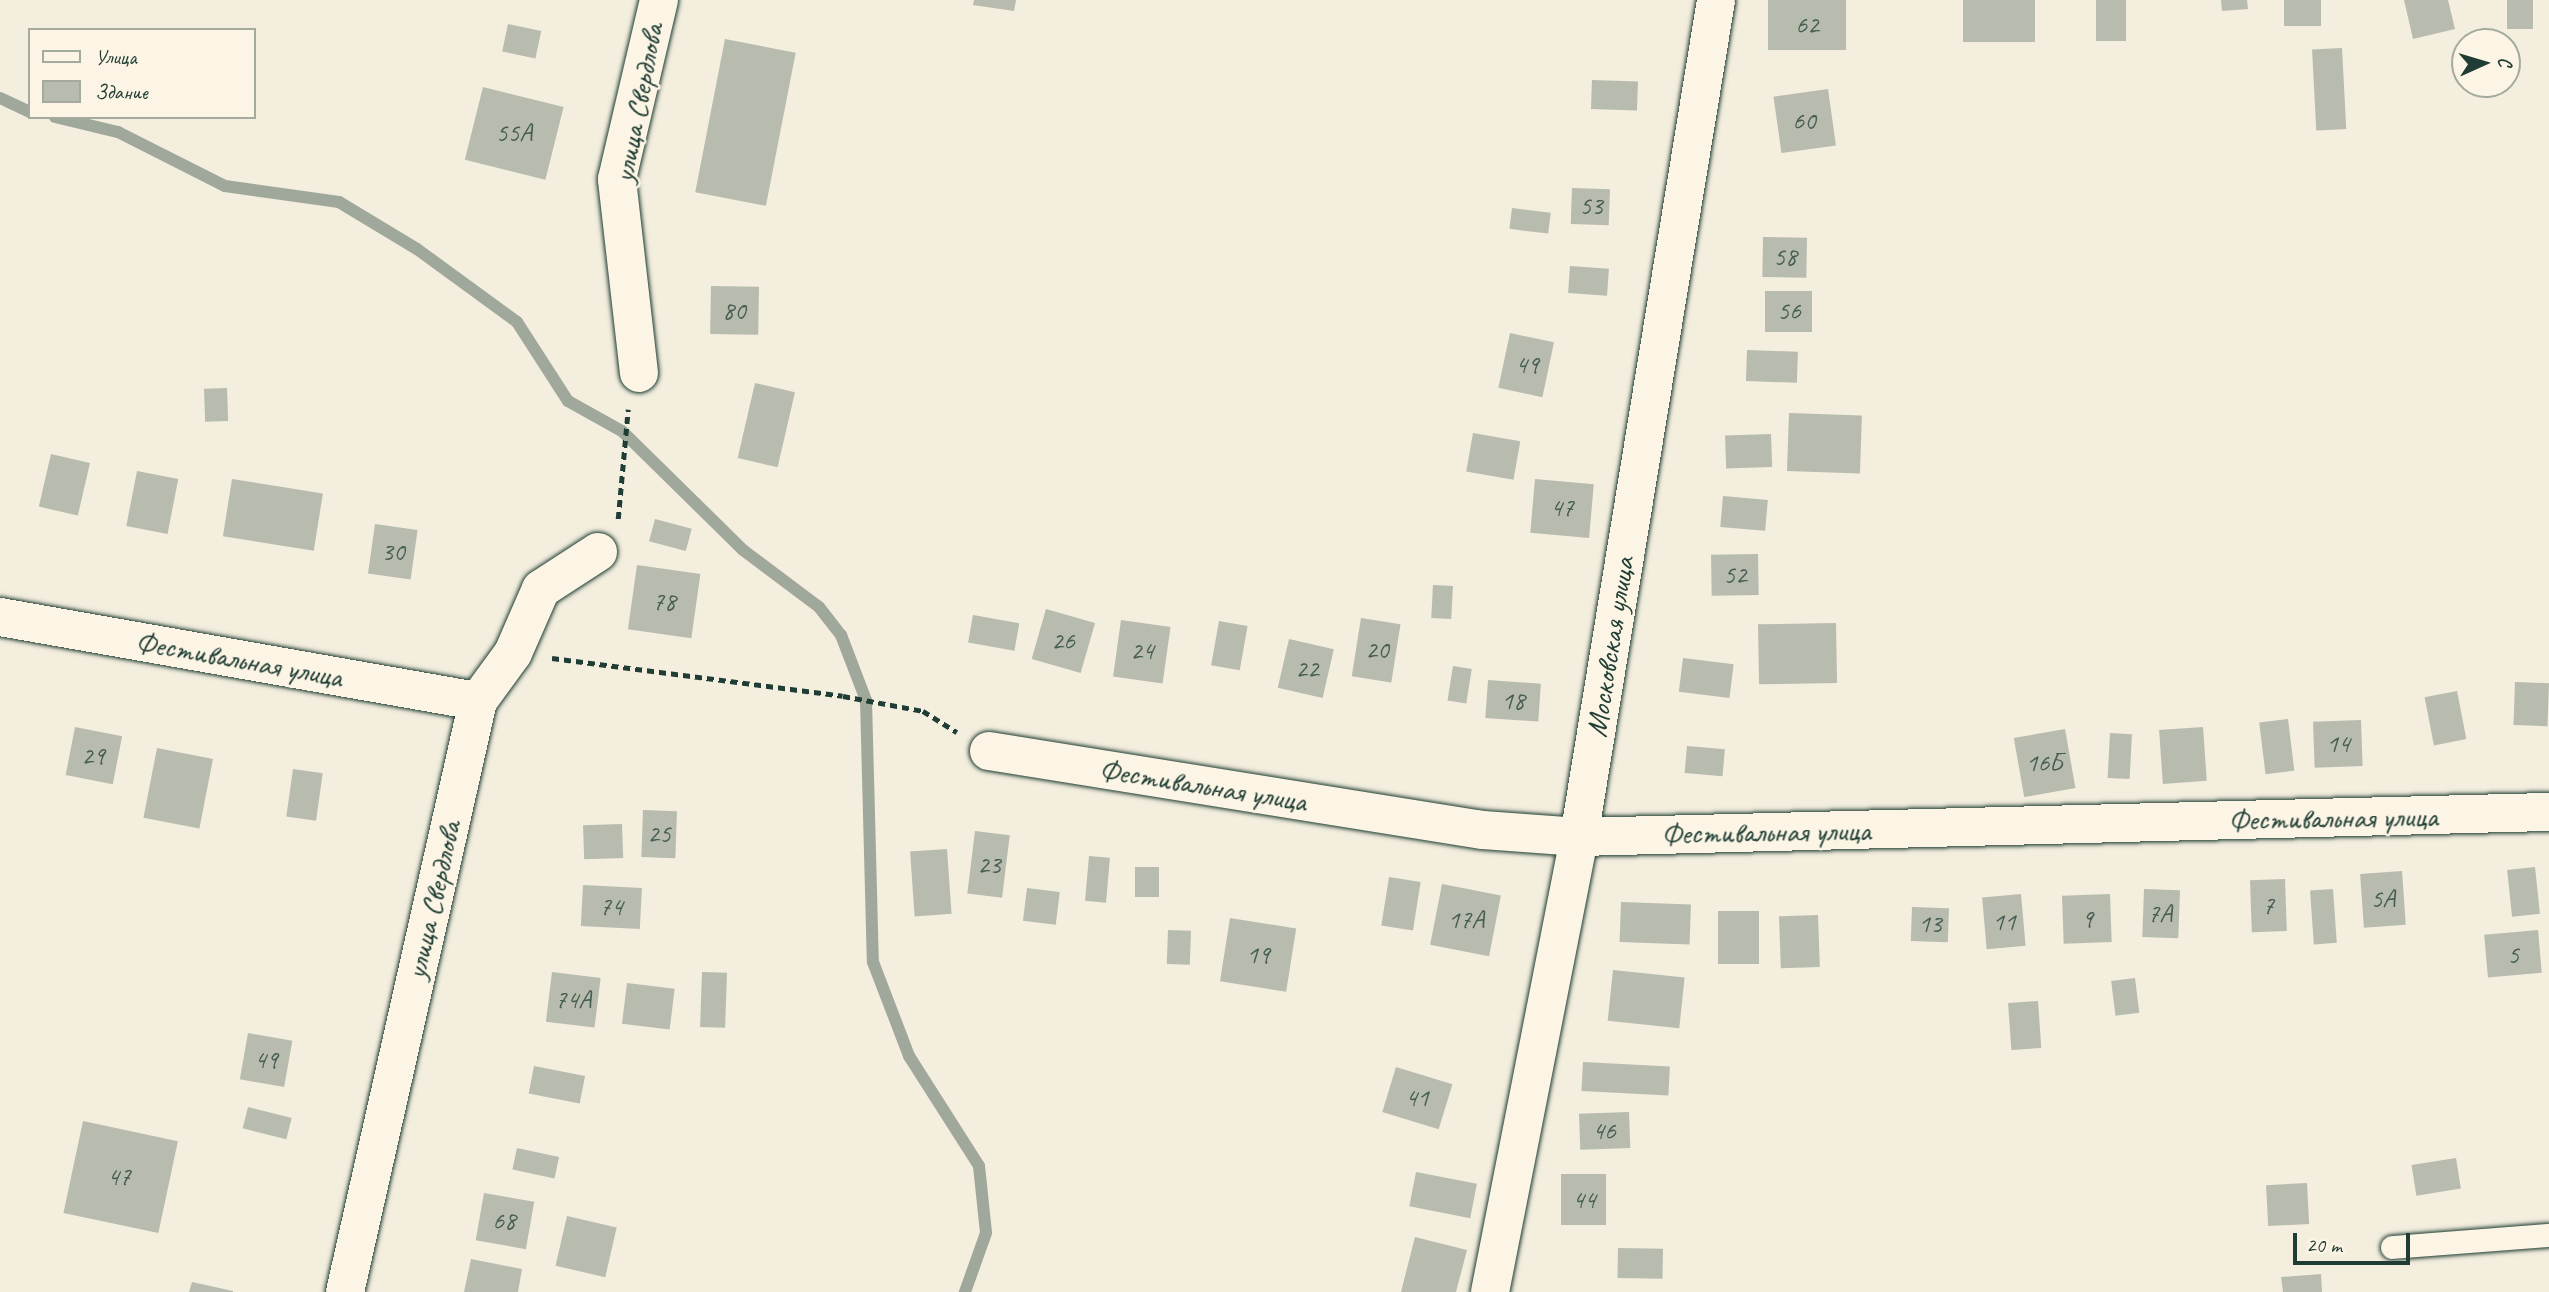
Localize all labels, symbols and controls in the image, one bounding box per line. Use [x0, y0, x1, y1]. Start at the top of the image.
house number: 62 [1795, 9, 1819, 41]
street label: улица Свердлова [605, 21, 671, 185]
legend [28, 28, 256, 119]
north arrow [2451, 28, 2521, 98]
text: Улица [95, 44, 137, 70]
text: С [2493, 56, 2517, 67]
text: Здание [95, 79, 148, 105]
house number: 60 [1792, 105, 1816, 137]
house number: 55А [496, 117, 532, 149]
house number: 53 [1579, 190, 1603, 222]
house number: 58 [1773, 241, 1797, 273]
house number: 80 [722, 295, 746, 327]
house number: 56 [1777, 295, 1801, 327]
house number: 49 [1515, 349, 1539, 381]
house number: 47 [1550, 492, 1574, 524]
house number: 30 [381, 536, 405, 568]
street label: Московская улица [1578, 554, 1642, 740]
house number: 52 [1723, 559, 1747, 591]
house number: 78 [652, 586, 676, 618]
street label: Фестивальная улица [132, 623, 346, 695]
house number: 26 [1051, 625, 1075, 657]
house number: 20 [1365, 634, 1389, 666]
house number: 24 [1130, 635, 1154, 667]
house number: 22 [1295, 653, 1319, 685]
house number: 18 [1501, 685, 1525, 717]
house number: 14 [2326, 728, 2350, 760]
house number: 29 [81, 740, 105, 772]
house number: 16Б [2026, 747, 2062, 779]
street label: Фестивальная улица [1096, 751, 1310, 819]
street label: Фестивальная улица [2227, 798, 2439, 838]
street label: Фестивальная улица [1660, 812, 1872, 852]
street label: улица Свердлова [397, 818, 469, 982]
house number: 25 [647, 818, 671, 850]
house number: 23 [977, 849, 1001, 881]
house number: 5А [2371, 883, 2395, 915]
house number: 7 [2262, 890, 2274, 922]
house number: 74 [599, 891, 623, 923]
house number: 7А [2148, 898, 2172, 930]
house number: 9 [2081, 903, 2093, 935]
house number: 17А [1448, 904, 1484, 936]
house number: 11 [1992, 906, 2016, 938]
house number: 13 [1918, 908, 1942, 940]
house number: 19 [1246, 939, 1270, 971]
house number: 5 [2507, 939, 2519, 971]
house number: 74А [555, 984, 591, 1016]
house number: 49 [254, 1044, 278, 1076]
house number: 41 [1405, 1082, 1429, 1114]
house number: 46 [1592, 1115, 1616, 1147]
house number: 47 [107, 1161, 131, 1193]
house number: 44 [1572, 1184, 1596, 1216]
house number: 68 [492, 1205, 516, 1237]
scale bar [2297, 1218, 2414, 1262]
text: 20 m [2306, 1232, 2342, 1258]

